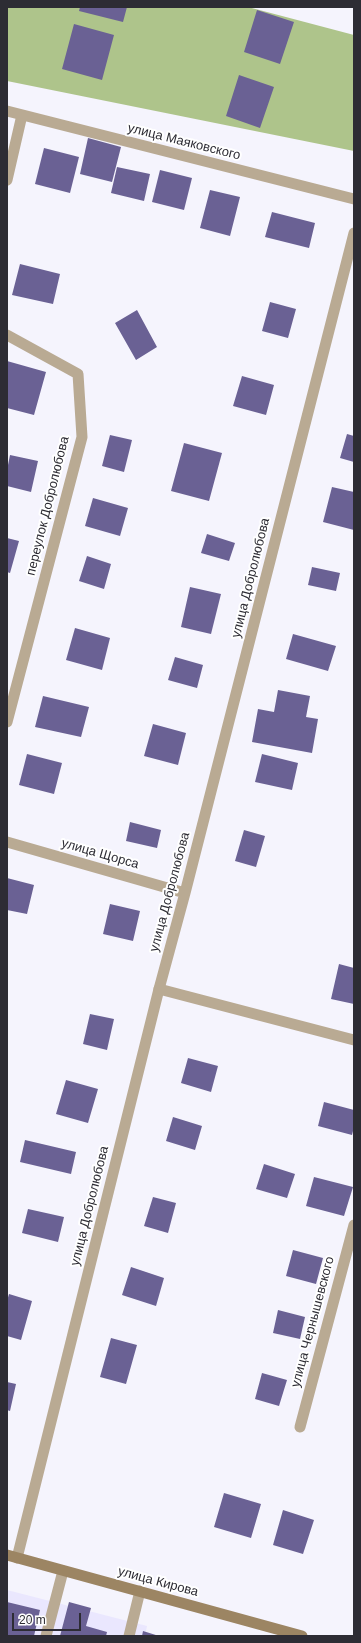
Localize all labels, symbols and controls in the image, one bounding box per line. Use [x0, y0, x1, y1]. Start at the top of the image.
street label: улица Маяковского [126, 120, 242, 164]
street label: переулок Добролюбова [23, 435, 73, 577]
street label: улица Добролюбова [229, 516, 273, 640]
street label: улица Добролюбова [147, 831, 193, 953]
street label: улица Щорса [60, 836, 140, 872]
street label: улица Добролюбова [68, 1144, 112, 1268]
street label: улица Чернышевского [288, 1255, 338, 1389]
street label: улица Кирова [116, 1564, 200, 1600]
scale bar [14, 1605, 83, 1631]
text: 20 m [19, 1613, 46, 1627]

